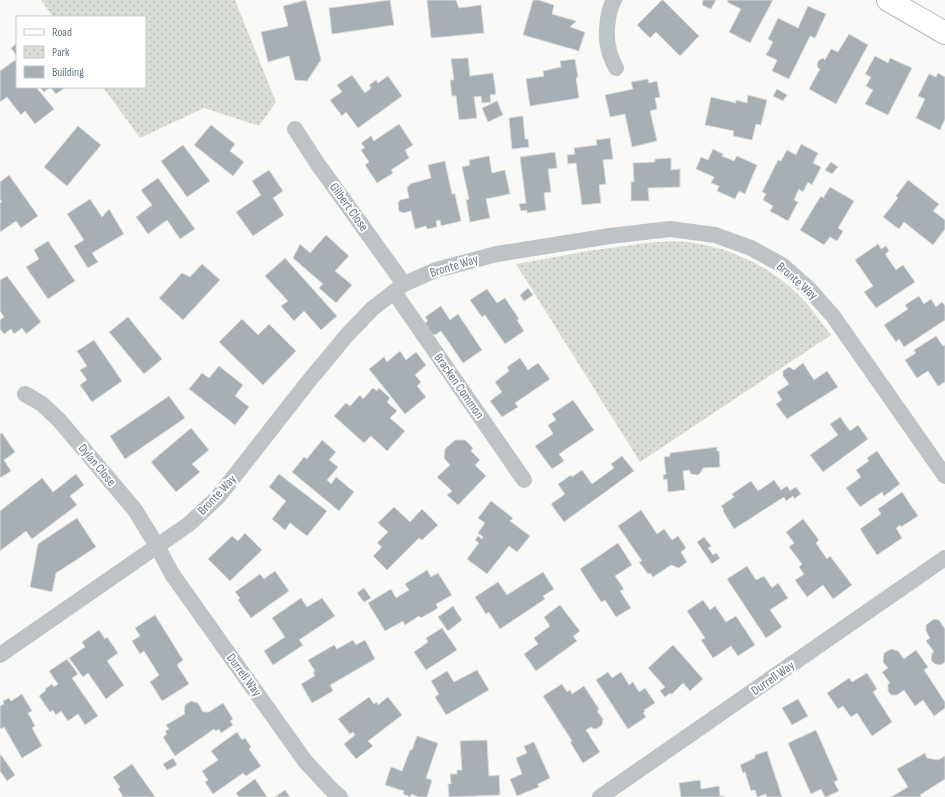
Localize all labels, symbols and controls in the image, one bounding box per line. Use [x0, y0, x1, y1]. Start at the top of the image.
legend [16, 16, 146, 88]
text: Road [52, 25, 72, 40]
text: Park [52, 45, 70, 60]
text: Building [52, 65, 84, 80]
street label: Gilbert Close [326, 180, 372, 234]
street label: Bronte Way [428, 251, 480, 281]
street label: Bronte Way [773, 259, 821, 303]
street label: Bracken Common [431, 350, 487, 422]
street label: Dylan Close [75, 441, 119, 489]
street label: Bronte Way [194, 471, 240, 519]
street label: Durrell Way [223, 650, 265, 700]
street label: Durrell Way [748, 657, 798, 699]

